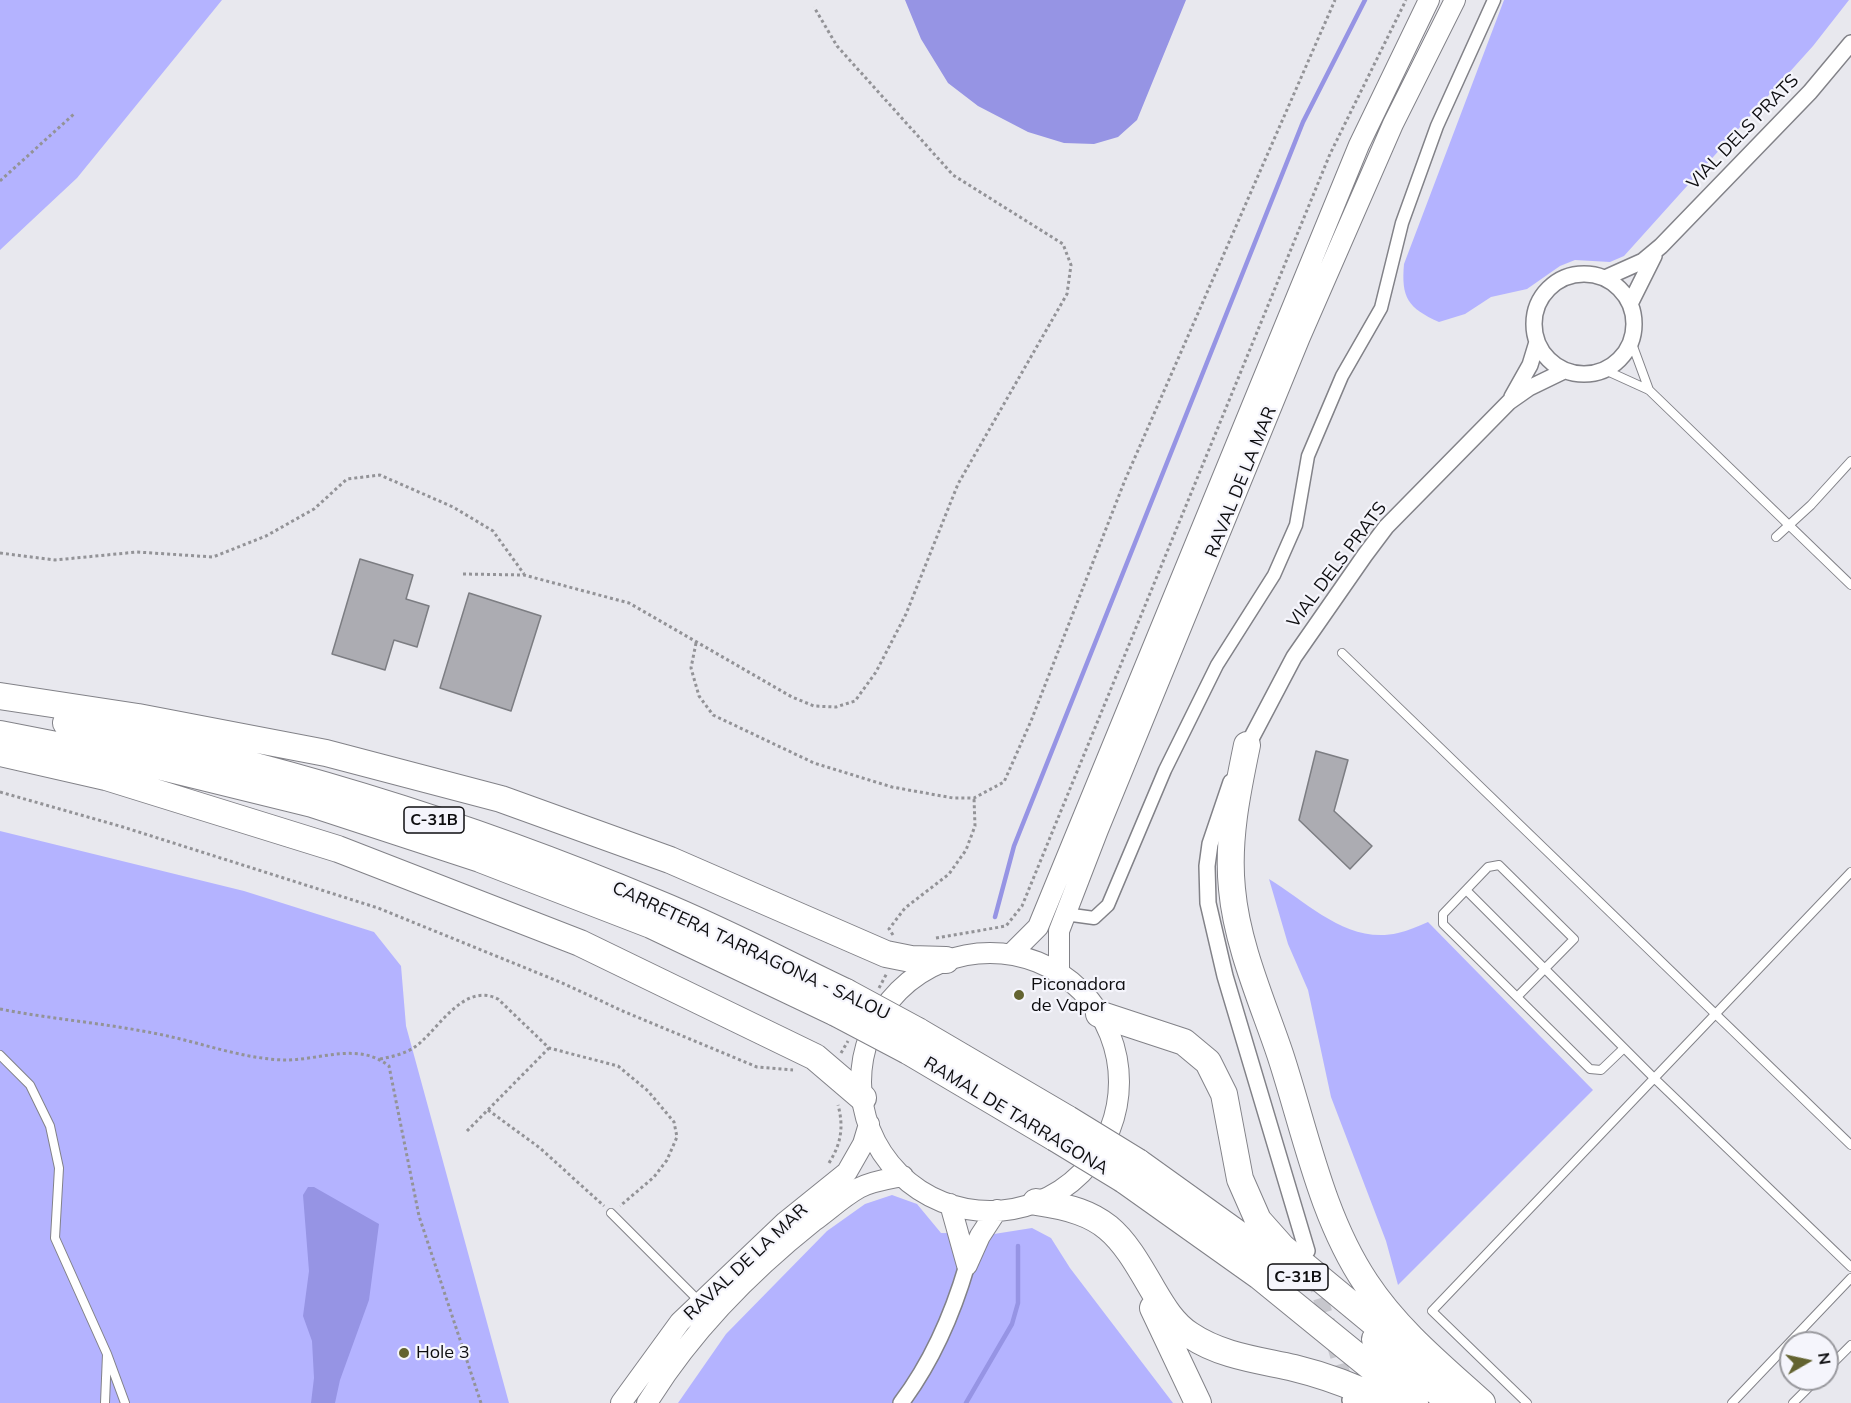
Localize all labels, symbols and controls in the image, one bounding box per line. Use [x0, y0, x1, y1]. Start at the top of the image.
street label: VIAL DELS PRATS [1682, 70, 1804, 194]
street label: RAVAL DE LA MAR [1201, 403, 1281, 561]
street label: VIAL DELS PRATS [1283, 498, 1391, 632]
road number: C-31B [404, 807, 464, 833]
street label: CARRETERA TARRAGONA - SALOU [609, 877, 893, 1025]
place label: Piconadora de Vapor [1031, 974, 1126, 1016]
marker: Piconadora de Vapor [1012, 988, 1026, 1002]
street label: RAMAL DE TARRAGONA [920, 1052, 1112, 1180]
street label: RAVAL DE LA MAR [680, 1199, 812, 1325]
road number: C-31B [1268, 1264, 1328, 1290]
north arrow [1779, 1331, 1839, 1391]
place label: Hole 3 [416, 1342, 470, 1364]
marker: Hole 3 [397, 1346, 411, 1360]
text: N [1814, 1351, 1836, 1366]

